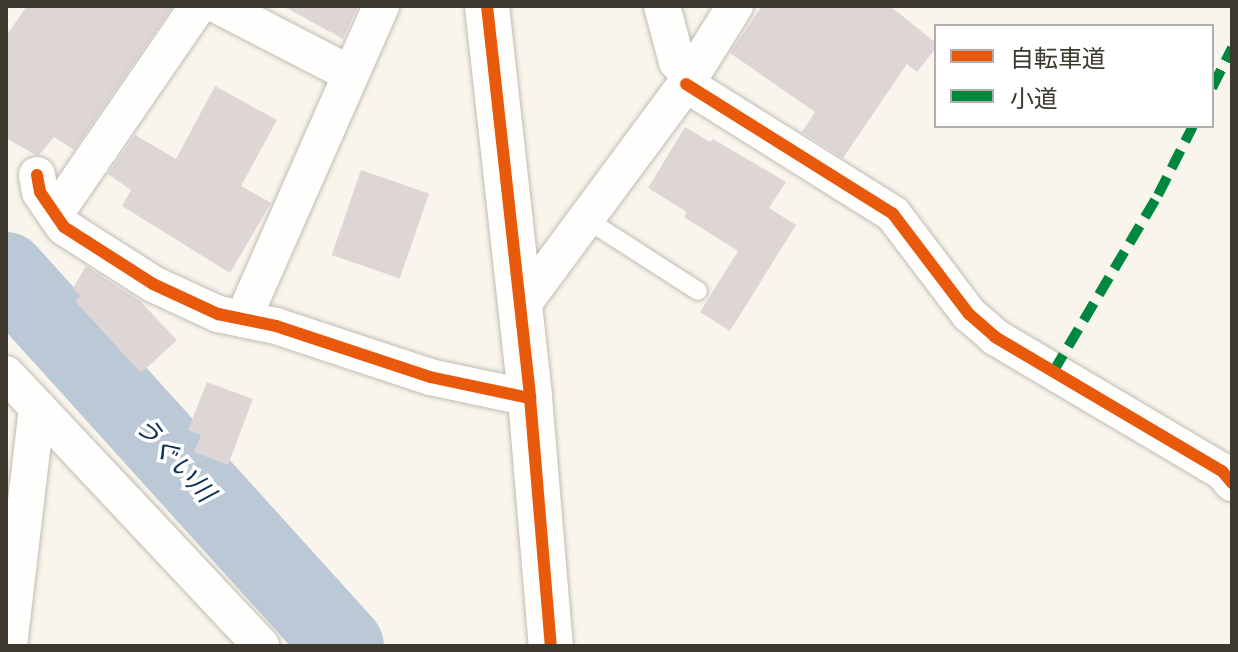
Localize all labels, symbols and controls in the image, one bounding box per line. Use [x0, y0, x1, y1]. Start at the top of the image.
legend [934, 24, 1214, 128]
text: 自転車道 [1010, 43, 1106, 74]
text: 小道 [1010, 83, 1058, 114]
water label: うぐい川 [129, 410, 221, 508]

